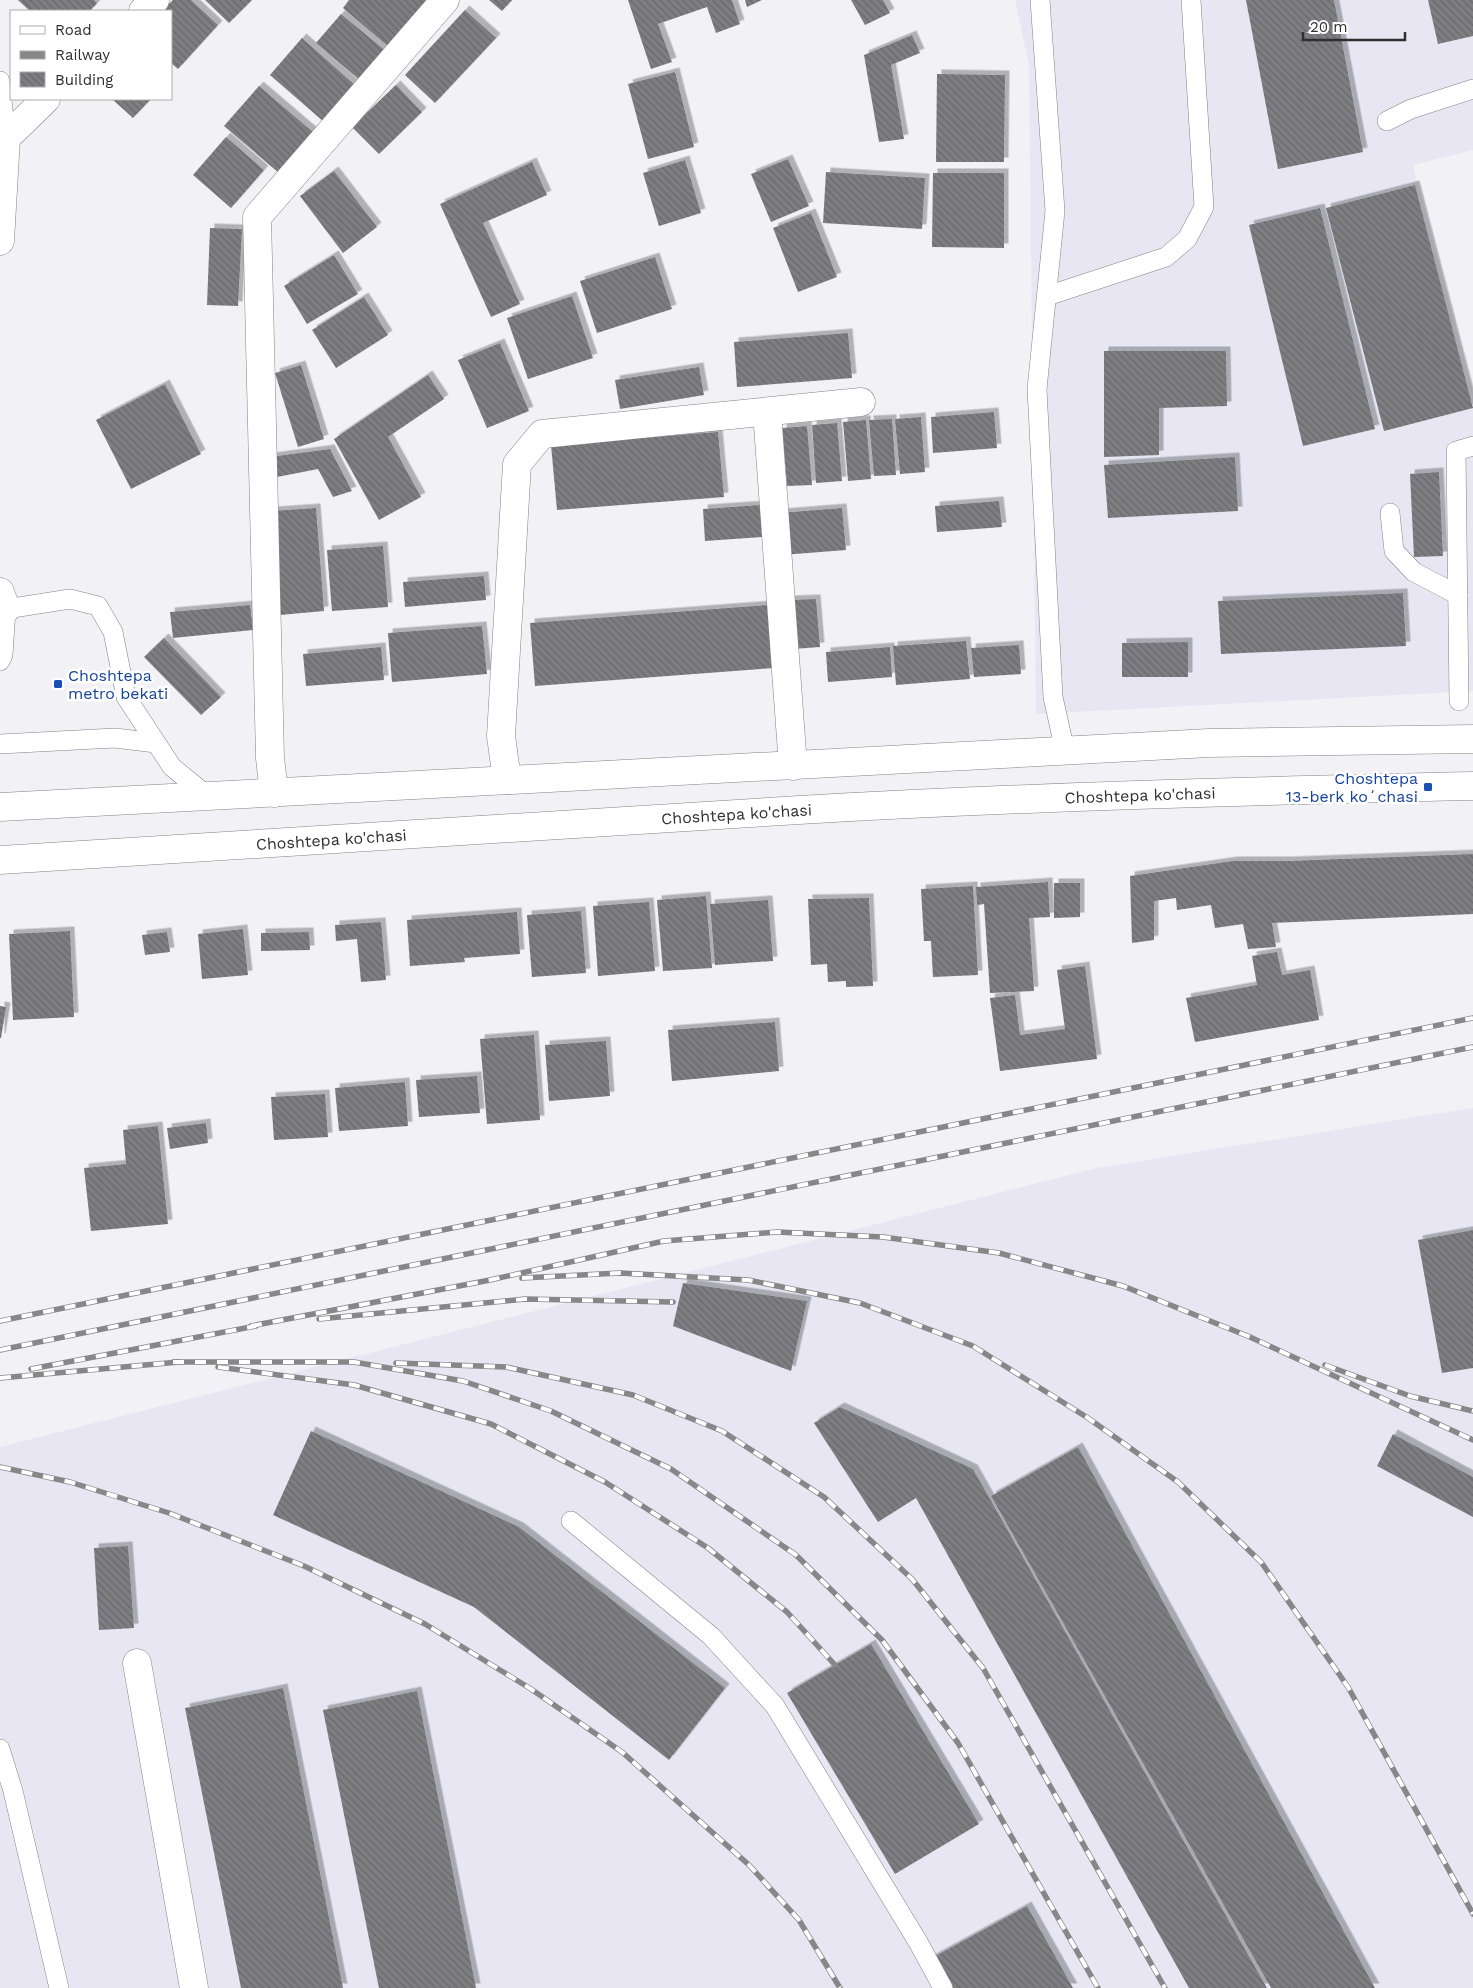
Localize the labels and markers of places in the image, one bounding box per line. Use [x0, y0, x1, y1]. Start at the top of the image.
place label: Choshtepa metro bekati [68, 666, 168, 703]
marker: Choshtepa metro bekati [52, 678, 64, 690]
place label: Choshtepa 13-berk koʻchasi [1286, 769, 1418, 806]
marker: Choshtepa 13-berk koʻchasi [1422, 781, 1434, 793]

